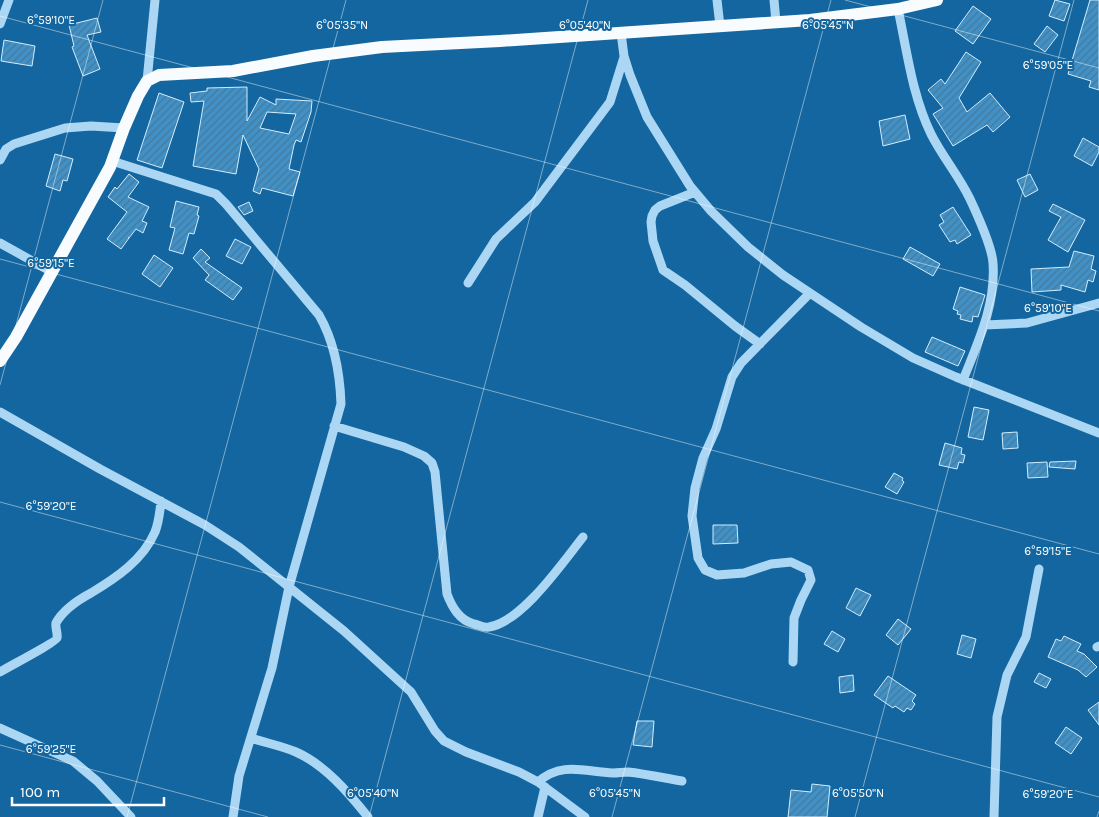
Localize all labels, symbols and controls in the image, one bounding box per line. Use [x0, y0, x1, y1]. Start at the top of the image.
text: 6°59'10"E [27, 13, 75, 27]
text: 6°05'35"N [316, 18, 368, 32]
text: 6°05'40"N [559, 18, 611, 32]
text: 6°05'45"N [802, 18, 854, 32]
text: 6°59'05"E [1023, 58, 1073, 72]
text: 6°59'15"E [27, 256, 75, 270]
text: 6°59'10"E [1024, 301, 1072, 315]
text: 6°59'20"E [26, 499, 76, 513]
text: 6°59'15"E [1024, 544, 1072, 558]
text: 6°59'25"E [26, 742, 76, 756]
scale bar [12, 774, 165, 806]
text: 100 m [20, 783, 60, 801]
text: 6°05'40"N [347, 786, 399, 800]
text: 6°05'45"N [589, 786, 641, 800]
text: 6°05'50"N [832, 786, 884, 800]
text: 6°59'20"E [1023, 787, 1073, 801]

